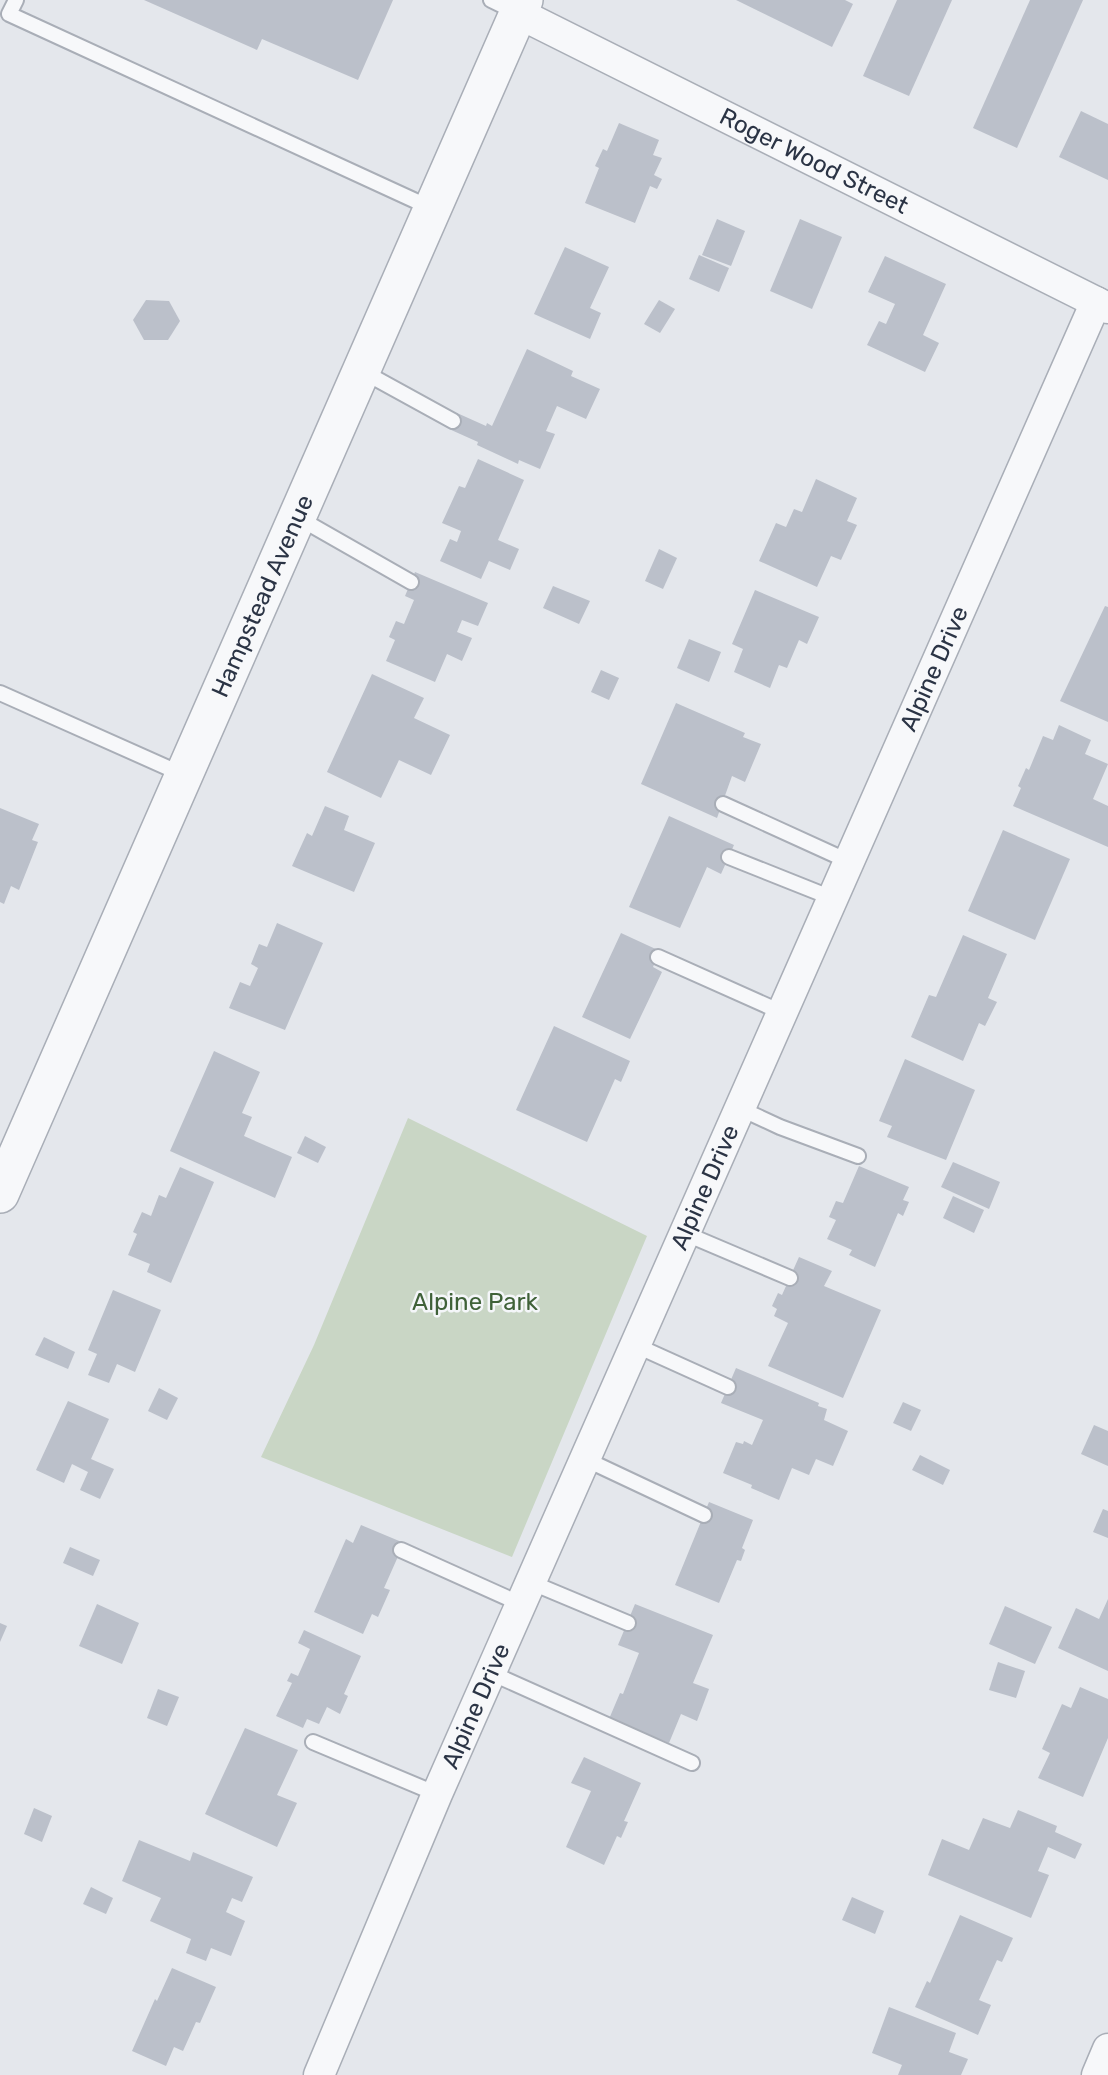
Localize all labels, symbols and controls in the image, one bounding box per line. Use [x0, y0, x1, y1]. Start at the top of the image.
street label: Roger Wood Street [715, 102, 913, 220]
street label: Hampstead Avenue [206, 491, 319, 701]
street label: Alpine Drive [894, 602, 974, 735]
street label: Alpine Drive [665, 1120, 745, 1254]
park label: Alpine Park [412, 1288, 539, 1316]
street label: Alpine Drive [436, 1639, 516, 1773]

